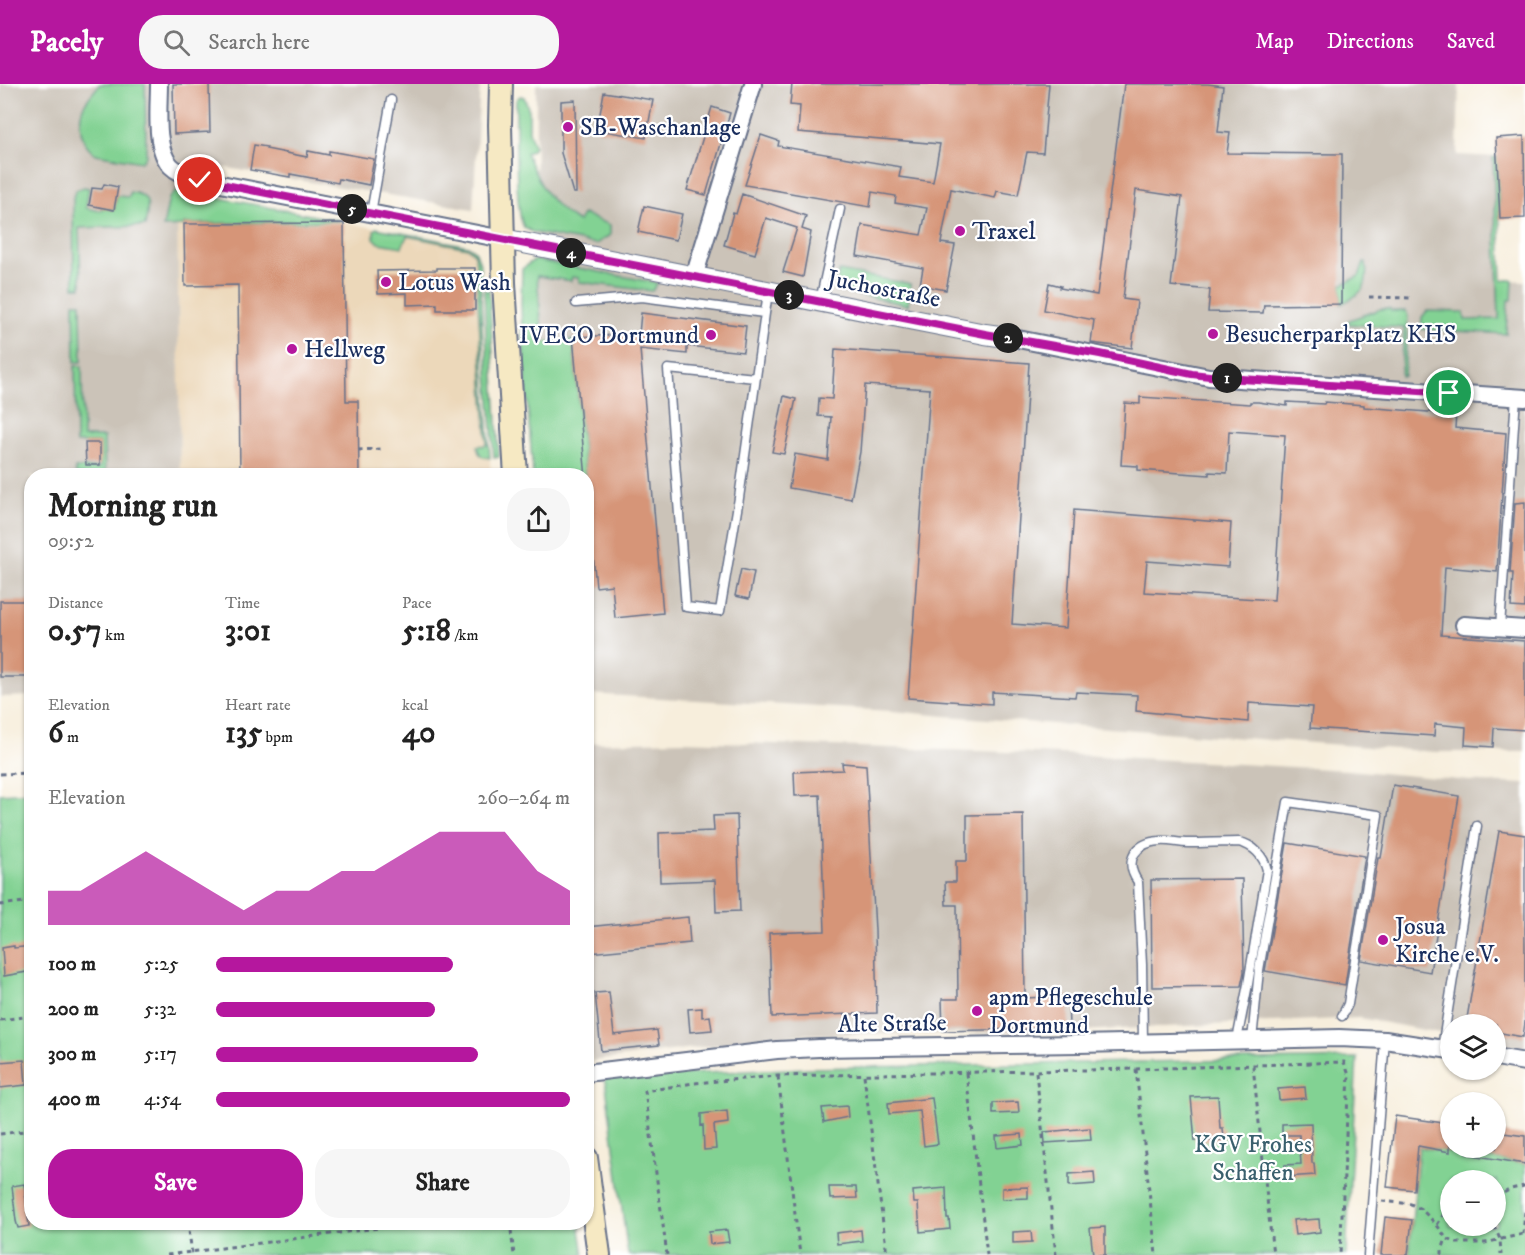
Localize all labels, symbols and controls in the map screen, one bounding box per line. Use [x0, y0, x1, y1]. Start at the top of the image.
search box [139, 15, 559, 69]
text: Pacely [30, 25, 103, 60]
icon: search [160, 26, 193, 59]
text: Search here [208, 29, 310, 56]
text: Map [1255, 29, 1294, 55]
text: Directions [1327, 29, 1414, 55]
text: Saved [1447, 29, 1495, 55]
place label: SB-Waschanlage [580, 113, 741, 143]
marker: SB-Waschanlage [561, 120, 575, 134]
pin [174, 154, 225, 205]
icon: check [183, 163, 216, 196]
pin: 5 [337, 194, 367, 224]
text: 5 [348, 199, 356, 219]
place label: Traxel [972, 217, 1036, 247]
marker: Traxel [953, 224, 967, 238]
pin: 4 [556, 238, 586, 268]
text: 4 [566, 243, 576, 263]
street label: Juchostraße [823, 263, 943, 315]
place label: Lotus Wash [398, 268, 511, 298]
marker: Lotus Wash [379, 275, 393, 289]
pin: 3 [774, 280, 804, 310]
text: 3 [786, 285, 792, 305]
place label: Besucherparkplatz KHS [1225, 320, 1456, 350]
place label: IVECO Dortmund [519, 321, 699, 351]
pin: 2 [993, 323, 1023, 353]
marker: Besucherparkplatz KHS [1206, 327, 1220, 341]
marker: IVECO Dortmund [704, 328, 718, 342]
text: 2 [1004, 328, 1012, 348]
place label: Hellweg [304, 335, 385, 365]
marker: Hellweg [285, 342, 299, 356]
pin: 1 [1212, 363, 1242, 393]
pin [1423, 367, 1474, 418]
text: 1 [1224, 368, 1230, 388]
icon: arrive [1432, 376, 1465, 409]
text: Morning run [48, 486, 217, 527]
button: share [507, 488, 570, 551]
text: 09:52 [48, 529, 94, 554]
text: Distance [48, 593, 103, 613]
text: Time [225, 593, 260, 613]
text: Pace [402, 593, 432, 613]
text: 0.57 [48, 613, 102, 650]
text: 3:01 [225, 613, 271, 650]
text: 5:18 [402, 613, 451, 650]
text: km [102, 625, 125, 645]
text: /km [451, 625, 479, 645]
text: Elevation [48, 695, 110, 715]
text: Heart rate [225, 695, 291, 715]
text: kcal [402, 695, 428, 715]
text: 6 [48, 715, 64, 752]
text: 135 [225, 715, 262, 752]
text: 40 [402, 715, 435, 752]
text: m [64, 727, 79, 747]
text: bpm [262, 727, 293, 747]
text: Elevation [48, 786, 125, 811]
text: 260–264 m [477, 786, 570, 811]
place label: Josua Kirche e.V. [1393, 912, 1499, 970]
marker: Josua Kirche e.V. [1376, 933, 1390, 947]
text: 100 m [48, 952, 96, 977]
text: 5:25 [144, 952, 179, 977]
place label: apm Pflegeschule Dortmund [989, 983, 1153, 1041]
text: 200 m [48, 997, 99, 1022]
text: 5:32 [144, 997, 176, 1022]
marker: apm Pflegeschule Dortmund [970, 1004, 984, 1018]
street label: Alte Straße [837, 1008, 947, 1040]
map controls [1440, 1014, 1506, 1236]
button: layers [1440, 1014, 1506, 1080]
text: 300 m [48, 1042, 96, 1067]
text: 5:17 [144, 1042, 177, 1067]
text: 400 m [48, 1087, 100, 1112]
text: 4:54 [144, 1087, 181, 1112]
button: + [1440, 1092, 1506, 1158]
park label: KGV Frohes Schaffen [1194, 1130, 1312, 1188]
button: Save [48, 1149, 303, 1218]
button: Share [315, 1149, 570, 1218]
button: − [1440, 1170, 1506, 1236]

